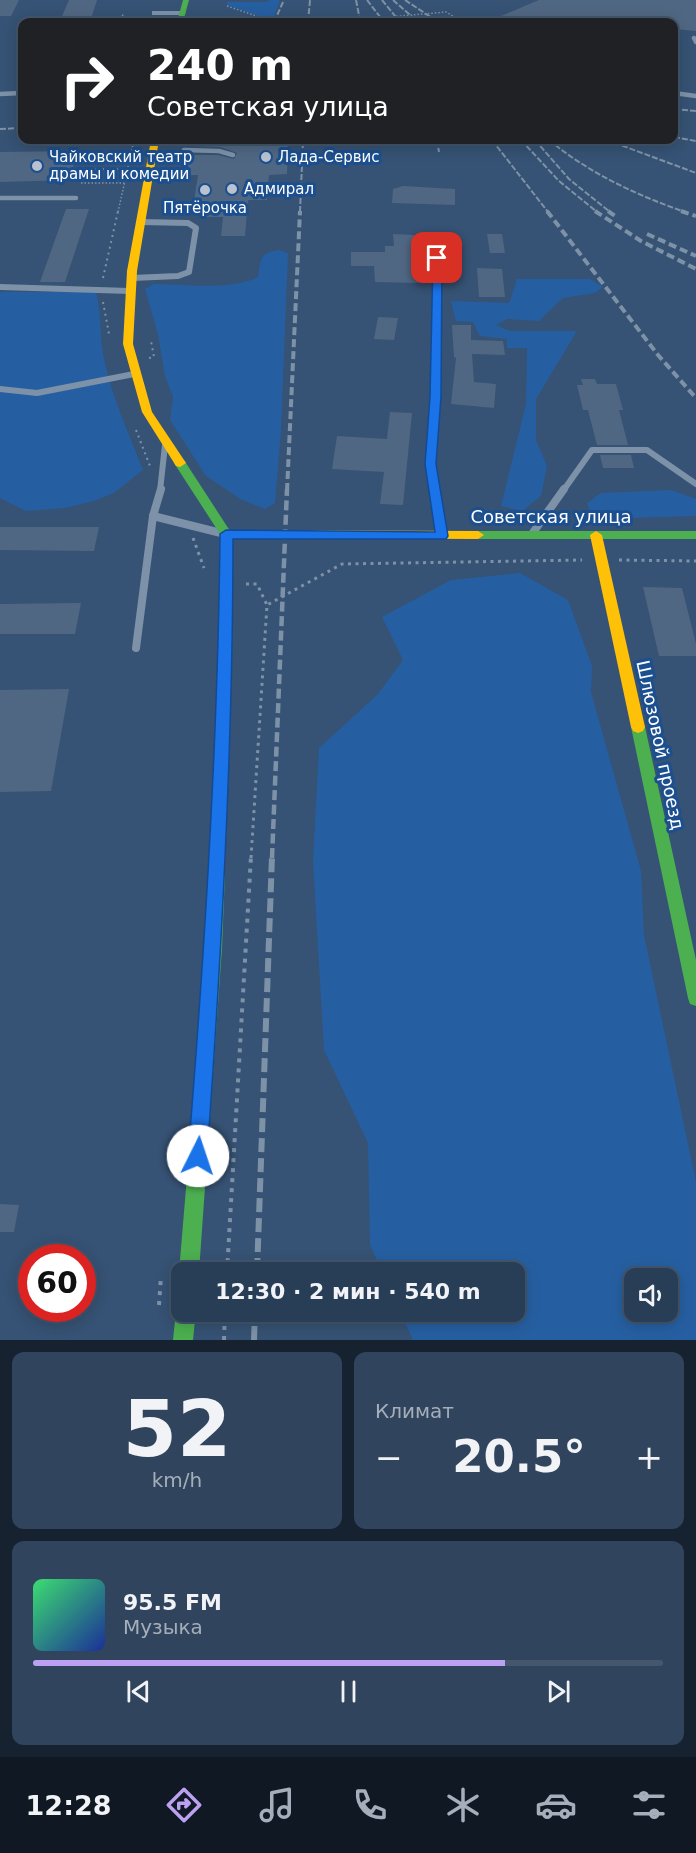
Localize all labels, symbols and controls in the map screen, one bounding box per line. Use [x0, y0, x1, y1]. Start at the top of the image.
text: 240 m [147, 41, 293, 90]
icon: right [48, 42, 126, 120]
text: Советская улица [147, 91, 389, 122]
place label: Чайковский театр драмы и комедии [49, 148, 192, 183]
place label: Лада-Сервис [278, 148, 380, 166]
marker: Лада-Сервис [259, 150, 273, 164]
marker: Чайковский театр драмы и комедии [30, 159, 44, 173]
place label: Адмирал [244, 180, 314, 198]
marker: Адмирал [225, 182, 239, 196]
marker: Пятёрочка [198, 183, 212, 197]
place label: Пятёрочка [163, 199, 247, 217]
pin [411, 232, 462, 283]
icon: arrive [420, 241, 453, 274]
street label: Советская улица [470, 506, 632, 527]
street label: Шлюзовой проезд [632, 658, 689, 832]
position arrow [166, 1124, 230, 1188]
speed limit sign: 60 [18, 1244, 96, 1322]
map controls [624, 1268, 678, 1322]
button: sound [624, 1268, 678, 1322]
text: 12:30 · 2 мин · 540 m [215, 1279, 481, 1304]
text: 52 [123, 1384, 231, 1474]
text: Климат [375, 1399, 454, 1423]
text: 20.5° [452, 1430, 586, 1483]
text: − [375, 1438, 403, 1477]
text: + [635, 1438, 663, 1477]
text: km/h [152, 1468, 202, 1492]
text: 95.5 FM [123, 1590, 222, 1615]
text: Музыка [123, 1615, 203, 1639]
icon: previous [122, 1675, 155, 1708]
icon: pause [332, 1675, 365, 1708]
icon: next [542, 1675, 575, 1708]
icon: directions [163, 1784, 205, 1826]
icon: music [256, 1784, 298, 1826]
icon: phone [349, 1784, 391, 1826]
icon: climate [442, 1784, 484, 1826]
icon: car [535, 1784, 577, 1826]
icon: filters [628, 1784, 670, 1826]
text: 12:28 [26, 1790, 112, 1821]

